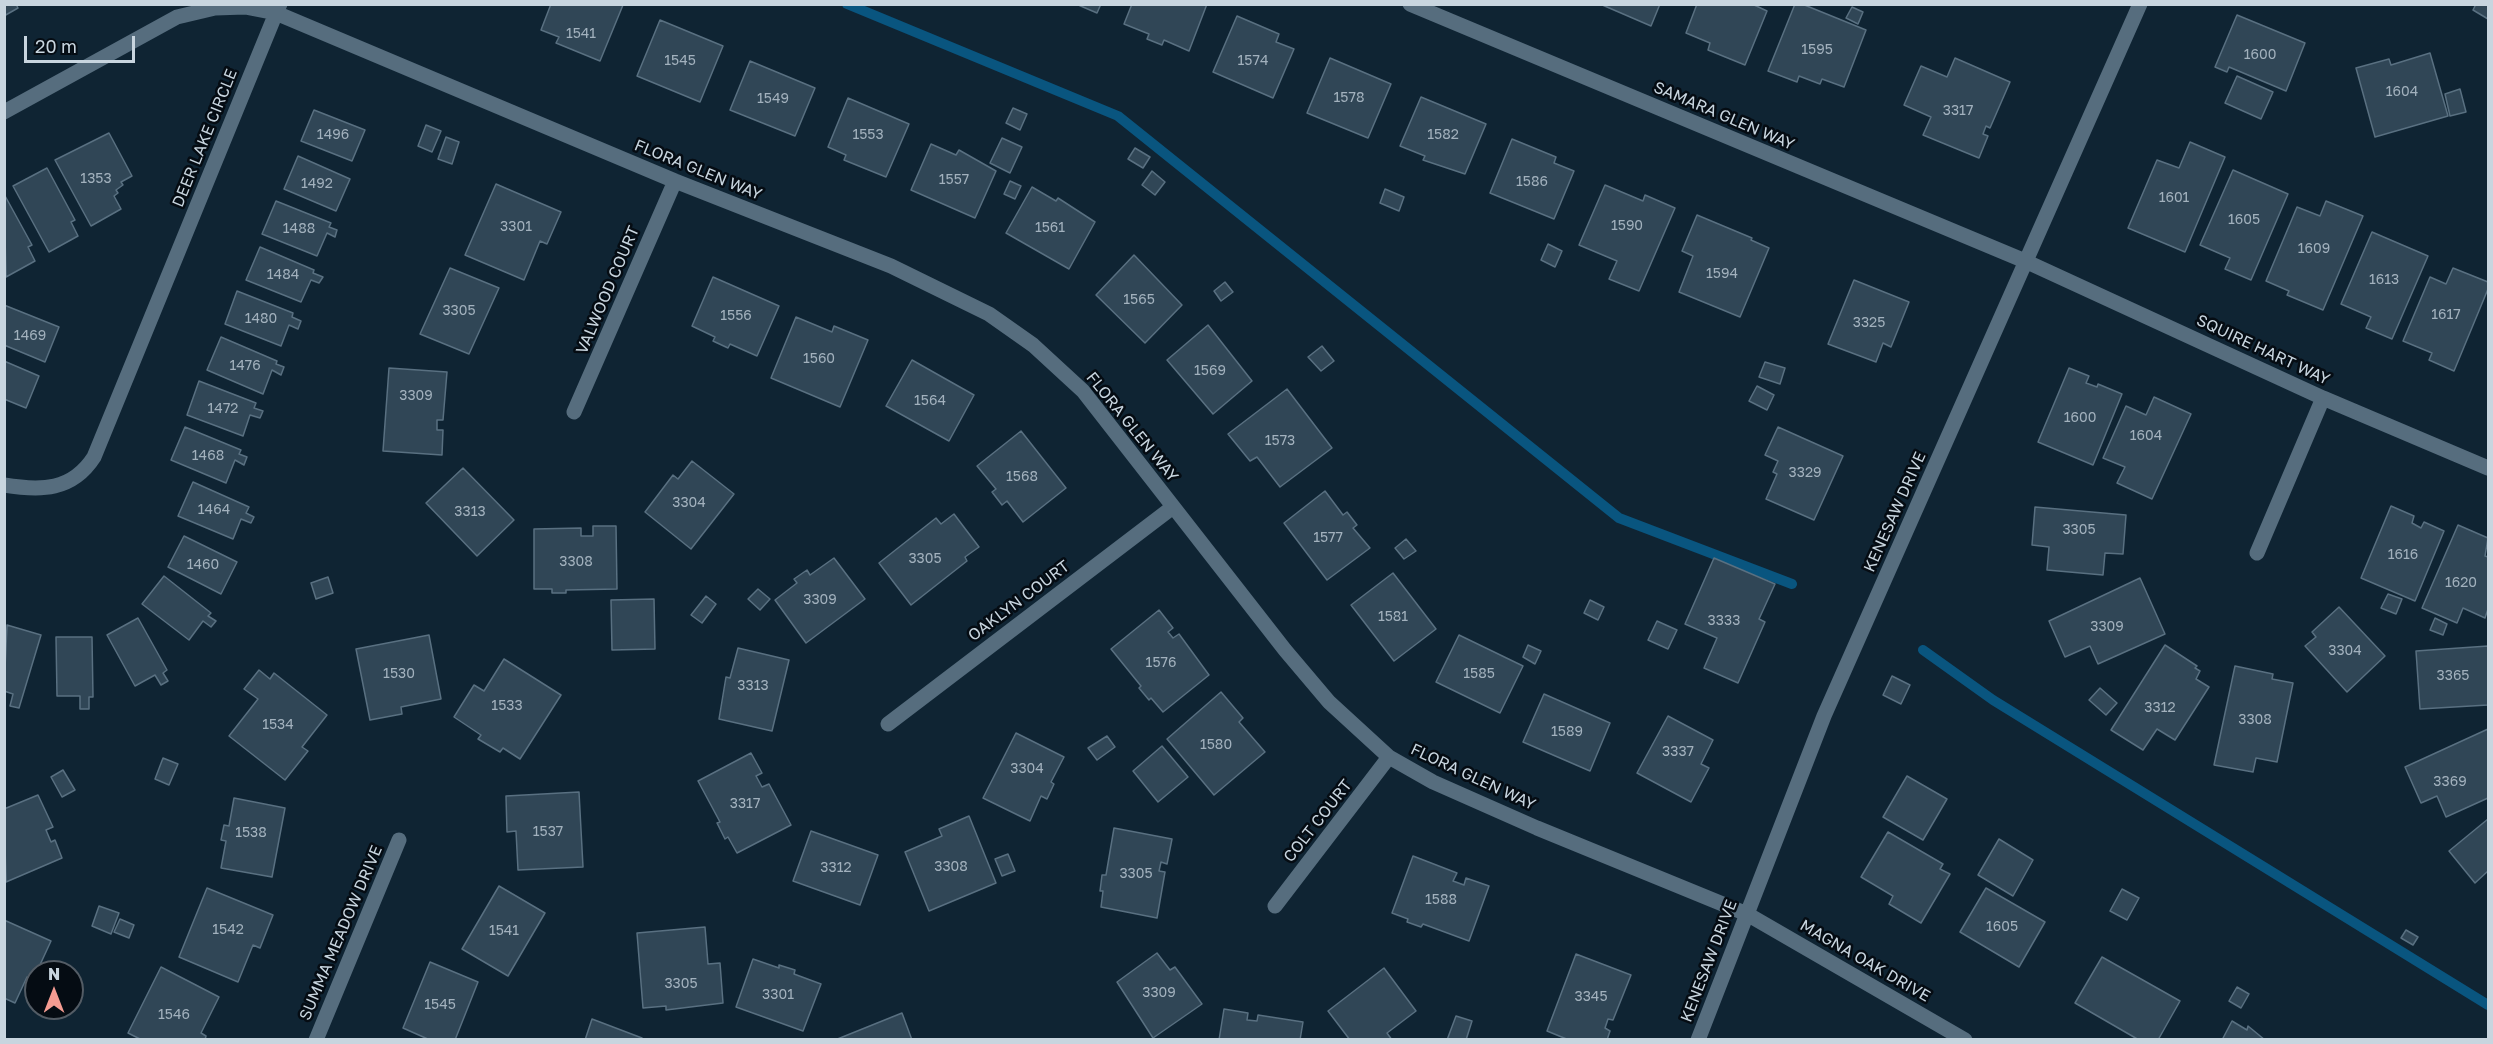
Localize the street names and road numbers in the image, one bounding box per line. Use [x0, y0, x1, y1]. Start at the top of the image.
street label: DEER LAKE CIRCLE [169, 66, 241, 210]
street label: SAMARA GLEN WAY [1651, 78, 1797, 154]
street label: FLORA GLEN WAY [632, 136, 764, 204]
street label: VALWOOD COURT [572, 223, 644, 357]
street label: SQUIRE HART WAY [2193, 311, 2333, 389]
street label: FLORA GLEN WAY [1082, 368, 1182, 486]
street label: KENESAW DRIVE [1860, 449, 1930, 575]
street label: OAKLYN COURT [965, 557, 1073, 645]
street label: FLORA GLEN WAY [1408, 740, 1538, 814]
street label: COLT COURT [1280, 776, 1356, 866]
street label: SUMMA MEADOW DRIVE [295, 843, 387, 1023]
street label: KENESAW DRIVE [1677, 897, 1741, 1025]
street label: MAGNA OAK DRIVE [1796, 916, 1934, 1006]

